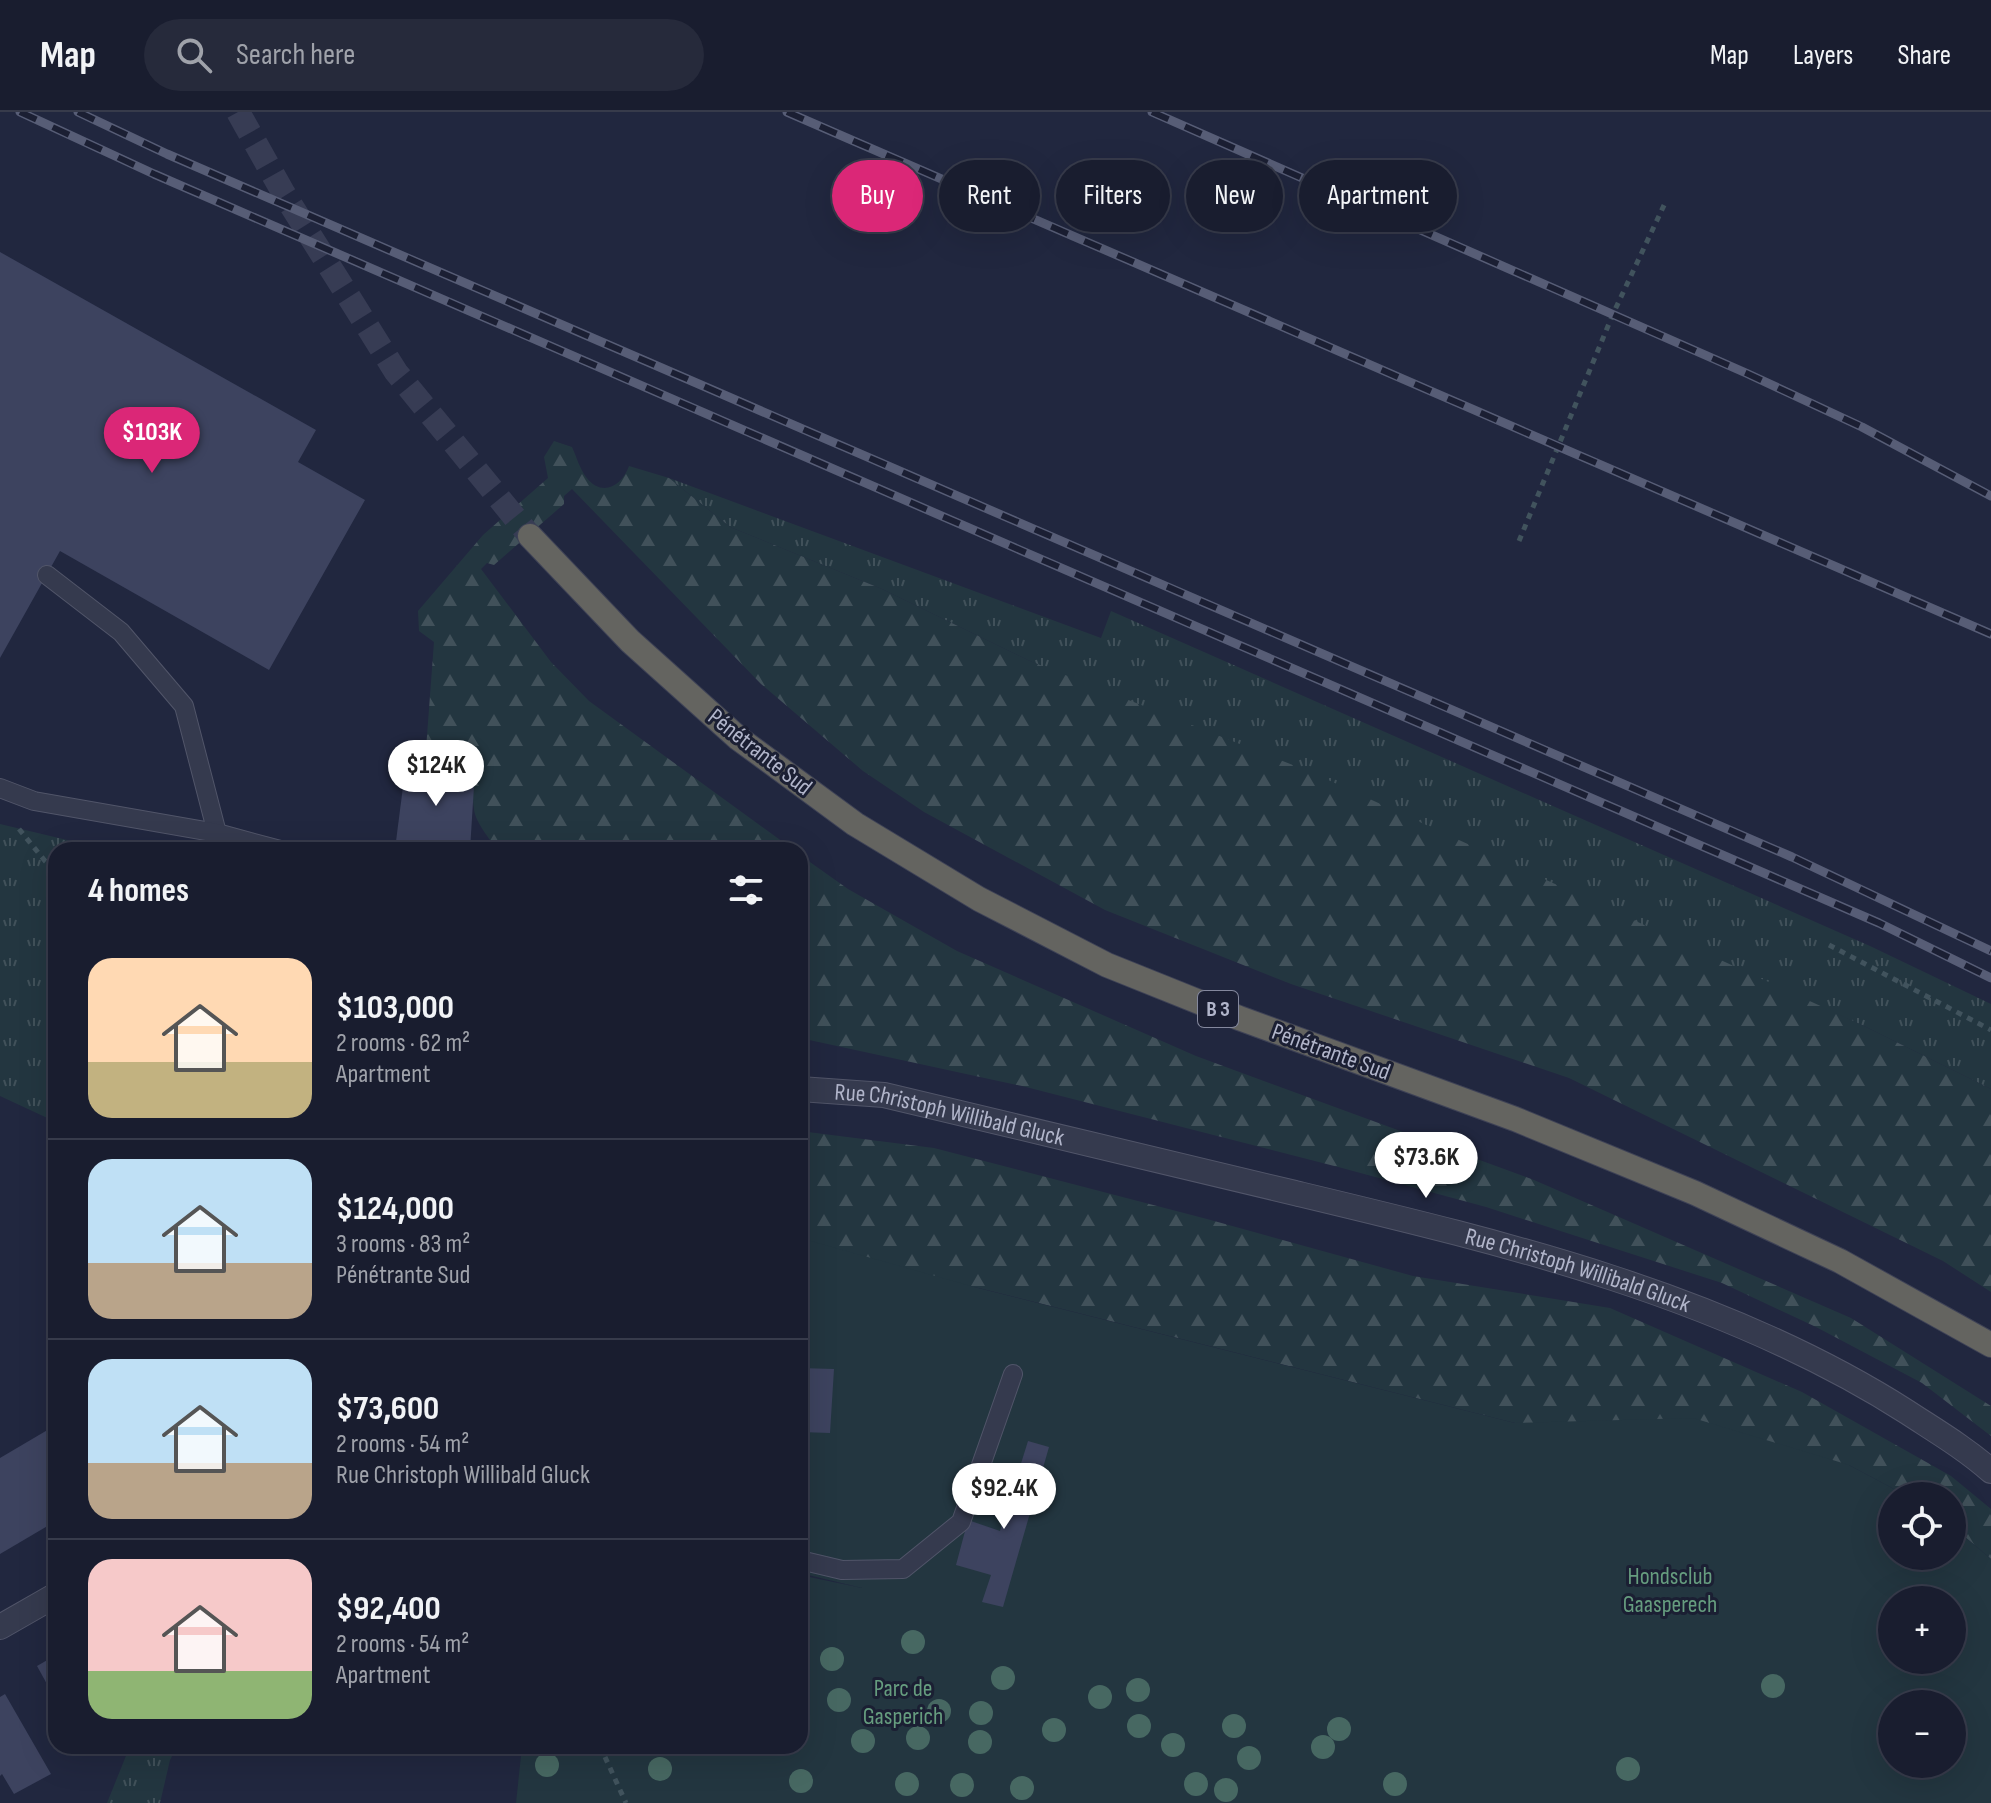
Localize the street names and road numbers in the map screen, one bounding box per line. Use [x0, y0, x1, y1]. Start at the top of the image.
street label: Pénétrante Sud [702, 702, 818, 802]
road number: B 3 [1198, 991, 1238, 1027]
street label: Pénétrante Sud [1268, 1017, 1394, 1087]
street label: Rue Christoph Willibald Gluck [834, 1077, 1067, 1152]
street label: Rue Christoph Willibald Gluck [1462, 1221, 1695, 1319]

